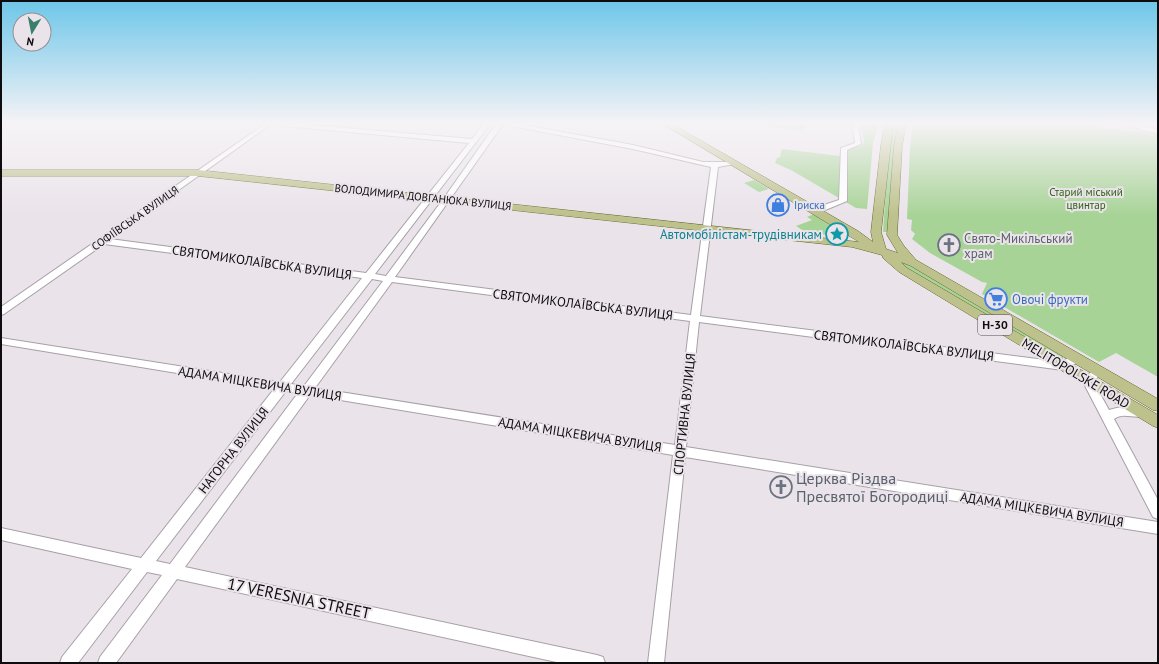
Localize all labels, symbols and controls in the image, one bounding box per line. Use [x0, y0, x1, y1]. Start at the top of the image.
north arrow [12, 12, 52, 52]
text: N [25, 34, 35, 49]
street label: ВОЛОДИМИРА ДОВГАНЮКА ВУЛИЦЯ [334, 181, 512, 213]
street label: СОФІЇВСЬКА ВУЛИЦЯ [89, 183, 181, 253]
park label: Старий міський цвинтар [1049, 185, 1123, 212]
shop icon: Іриска [765, 192, 791, 218]
place label: Іриска [794, 198, 825, 212]
place icon: Автомобілістам-трудівникам [824, 221, 850, 247]
place label: Автомобілістам-трудівникам [660, 226, 822, 243]
place label: Свято-Микільський храм [964, 230, 1073, 262]
church icon: Свято-Микільський храм [936, 232, 962, 258]
street label: СВЯТОМИКОЛАЇВСЬКА ВУЛИЦЯ [171, 241, 353, 284]
street label: СВЯТОМИКОЛАЇВСЬКА ВУЛИЦЯ [492, 285, 674, 324]
supermarket icon: Овочі фрукти [983, 286, 1009, 312]
place label: Овочі фрукти [1012, 291, 1088, 308]
road number: Н-30 [978, 315, 1012, 335]
street label: СВЯТОМИКОЛАЇВСЬКА ВУЛИЦЯ [813, 326, 995, 365]
street label: MELITOPOLSKE ROAD [1019, 334, 1133, 412]
street label: СПОРТИВНА ВУЛИЦЯ [670, 352, 699, 476]
street label: АДАМА МІЦКЕВИЧА ВУЛИЦЯ [177, 362, 343, 405]
street label: НАГОРНА ВУЛИЦЯ [194, 404, 272, 497]
street label: АДАМА МІЦКЕВИЧА ВУЛИЦЯ [497, 413, 663, 456]
place label: Церква Різдва Пресвятої Богородиці [796, 468, 949, 506]
church icon: Церква Різдва Пресвятої Богородиці [768, 474, 794, 500]
street label: АДАМА МІЦКЕВИЧА ВУЛИЦЯ [959, 488, 1125, 531]
street label: 17 VERESNIA STREET [226, 573, 373, 623]

